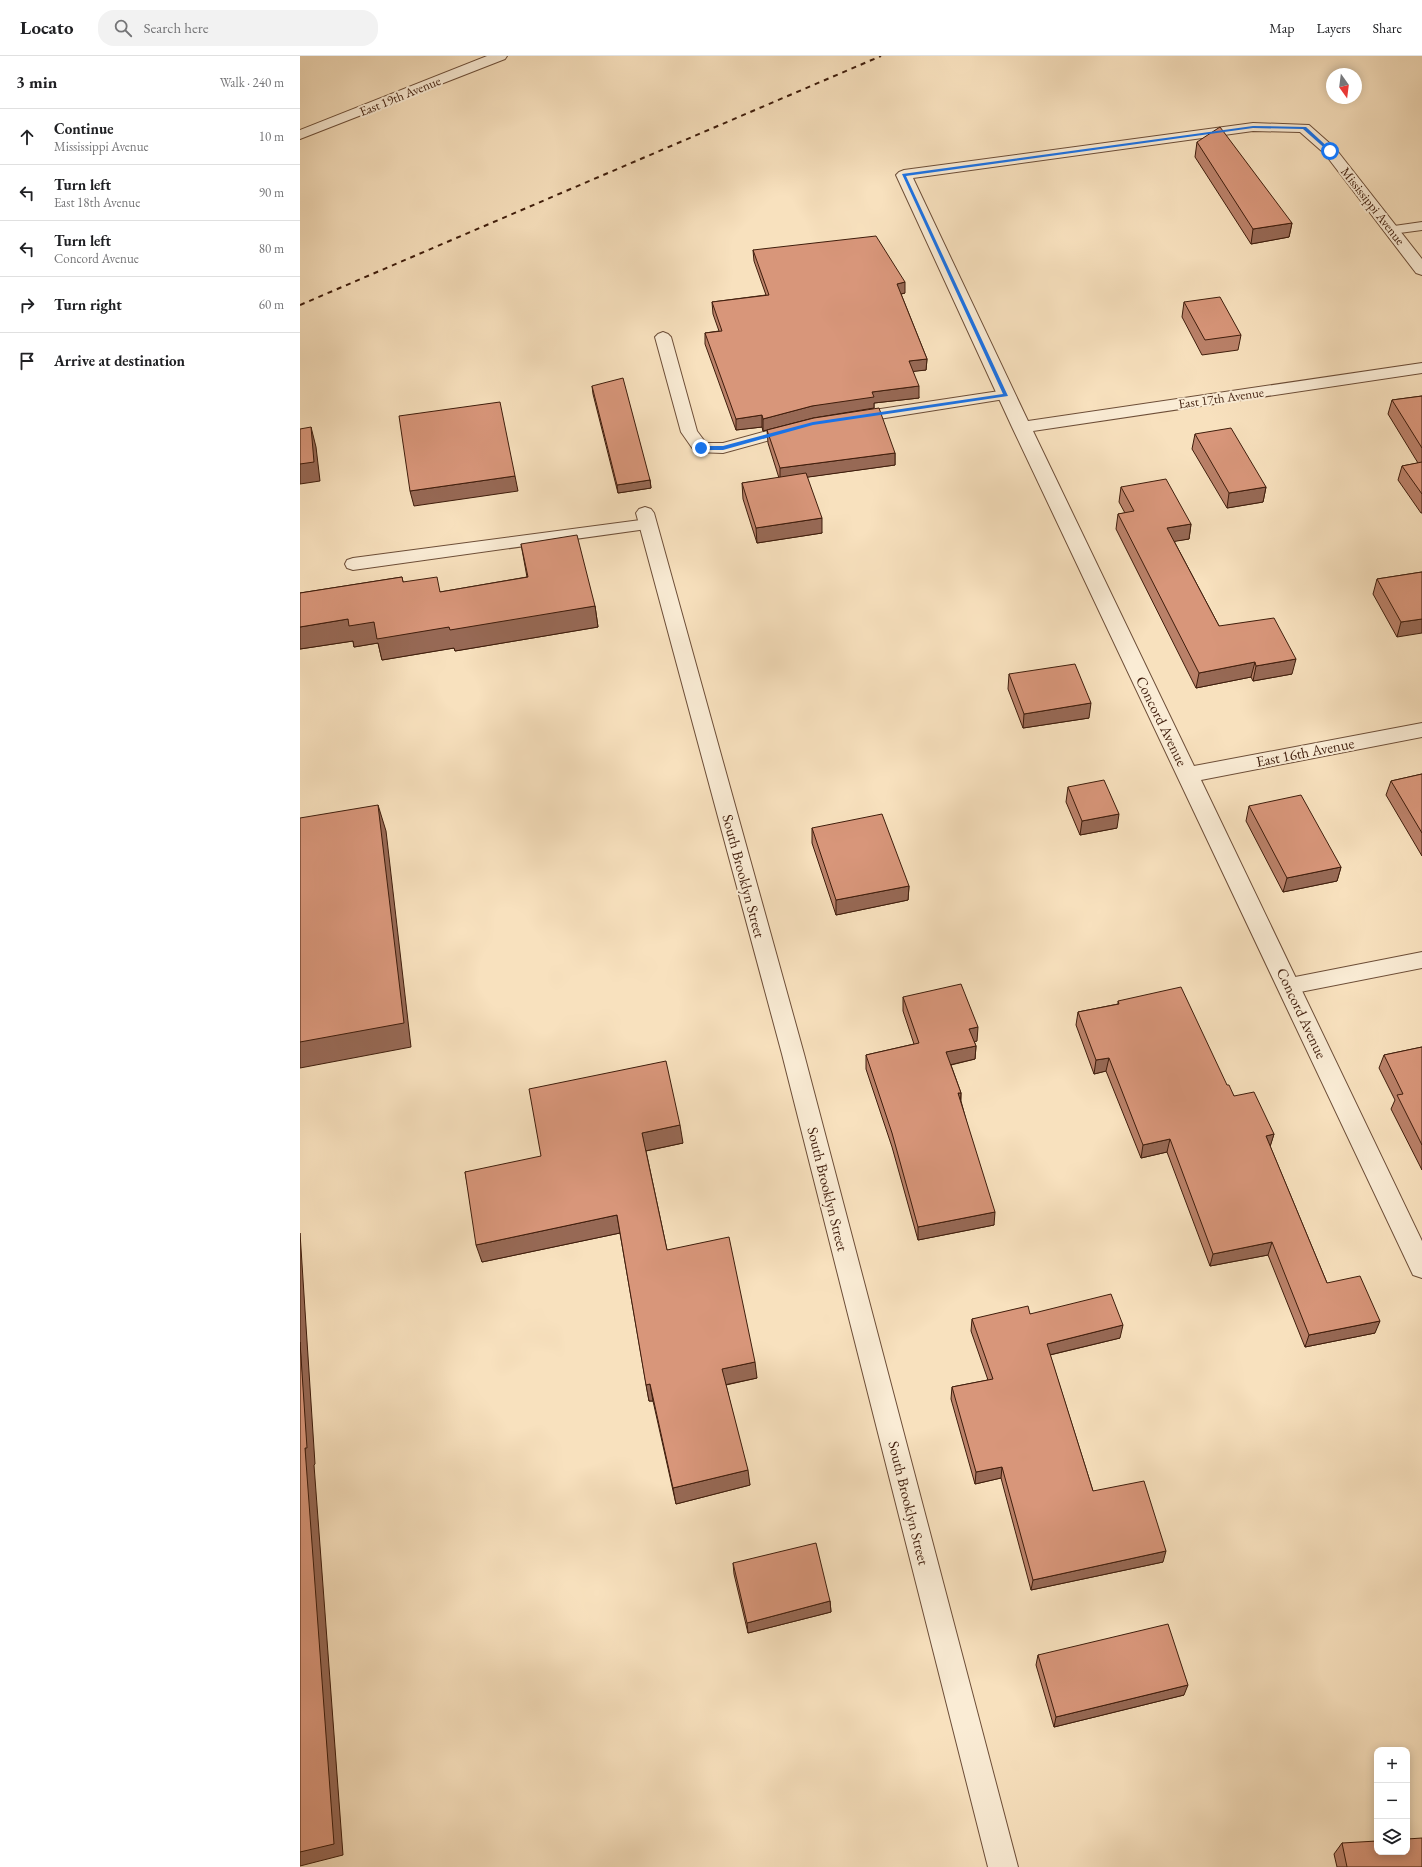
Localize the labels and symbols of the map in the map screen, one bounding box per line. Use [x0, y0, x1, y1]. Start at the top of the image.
north arrow [1326, 68, 1362, 104]
street label: East 19th Avenue [357, 72, 443, 120]
route start [1321, 142, 1339, 160]
street label: Mississippi Avenue [1337, 163, 1409, 249]
street label: East 17th Avenue [1177, 384, 1265, 412]
route end [692, 439, 710, 457]
street label: Concord Avenue [1132, 673, 1192, 769]
street label: East 16th Avenue [1254, 733, 1356, 771]
street label: South Brooklyn Street [718, 812, 770, 940]
street label: Concord Avenue [1273, 965, 1331, 1061]
street label: South Brooklyn Street [803, 1125, 853, 1253]
street label: South Brooklyn Street [884, 1439, 934, 1567]

